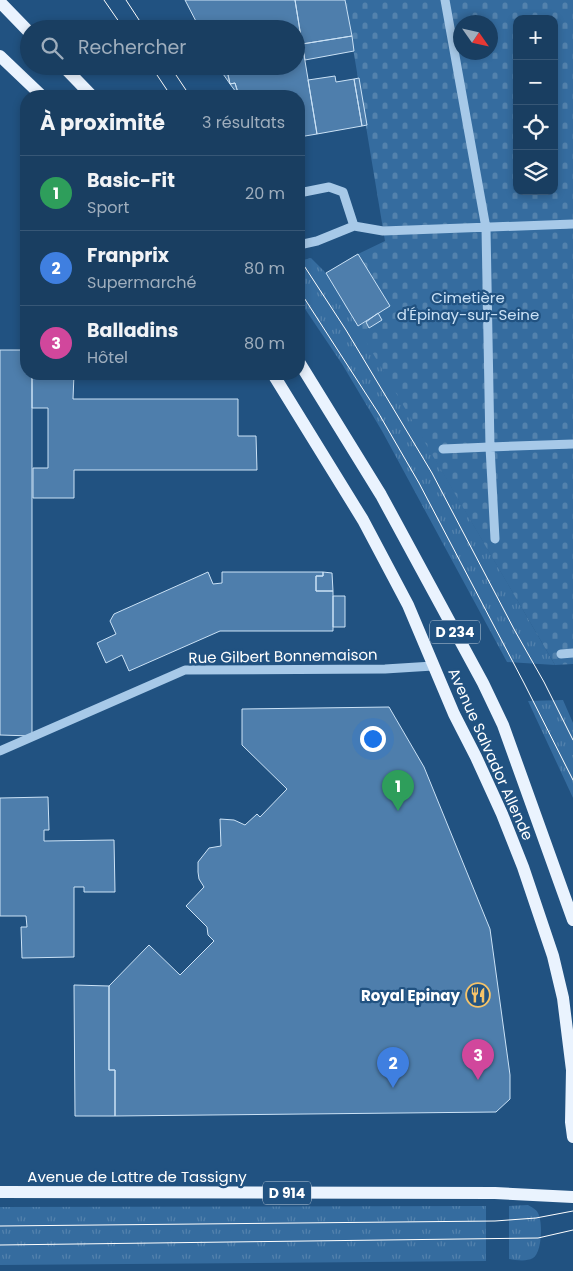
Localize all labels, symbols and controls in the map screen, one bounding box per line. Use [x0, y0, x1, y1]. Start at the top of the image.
north arrow [453, 15, 498, 60]
map controls [513, 15, 558, 195]
button: + [513, 15, 558, 60]
search box [20, 20, 305, 75]
icon: search [38, 34, 66, 62]
text: Rechercher [78, 34, 186, 61]
button: − [513, 60, 558, 105]
button: locate [513, 105, 558, 150]
text: À proximité [40, 108, 165, 137]
text: 3 résultats [202, 111, 285, 134]
button: layers [513, 150, 558, 195]
text: Basic-Fit [87, 167, 175, 194]
text: 1 [53, 182, 59, 205]
text: 20 m [245, 182, 285, 205]
text: Sport [87, 196, 129, 219]
text: Franprix [87, 242, 169, 269]
text: 2 [51, 257, 61, 280]
text: 80 m [244, 257, 285, 280]
text: Supermarché [87, 271, 196, 294]
park label: Cimetière d'Épinay-sur-Seine [397, 287, 539, 325]
text: Balladins [87, 317, 178, 344]
text: 3 [51, 332, 61, 355]
text: 80 m [244, 332, 285, 355]
text: Hôtel [87, 346, 128, 369]
road number: D 234 [430, 620, 480, 644]
street label: Rue Gilbert Bonnemaison [188, 644, 378, 668]
street label: Avenue Salvador Allende [443, 664, 539, 844]
your location [360, 726, 386, 752]
pin: 1 [382, 770, 414, 811]
restaurant icon: Royal Epinay [465, 982, 491, 1008]
place label: Royal Epinay [361, 985, 461, 1006]
pin: 3 [462, 1039, 494, 1080]
pin: 2 [377, 1047, 409, 1088]
street label: Avenue de Lattre de Tassigny [27, 1166, 247, 1187]
road number: D 914 [263, 1182, 311, 1204]

